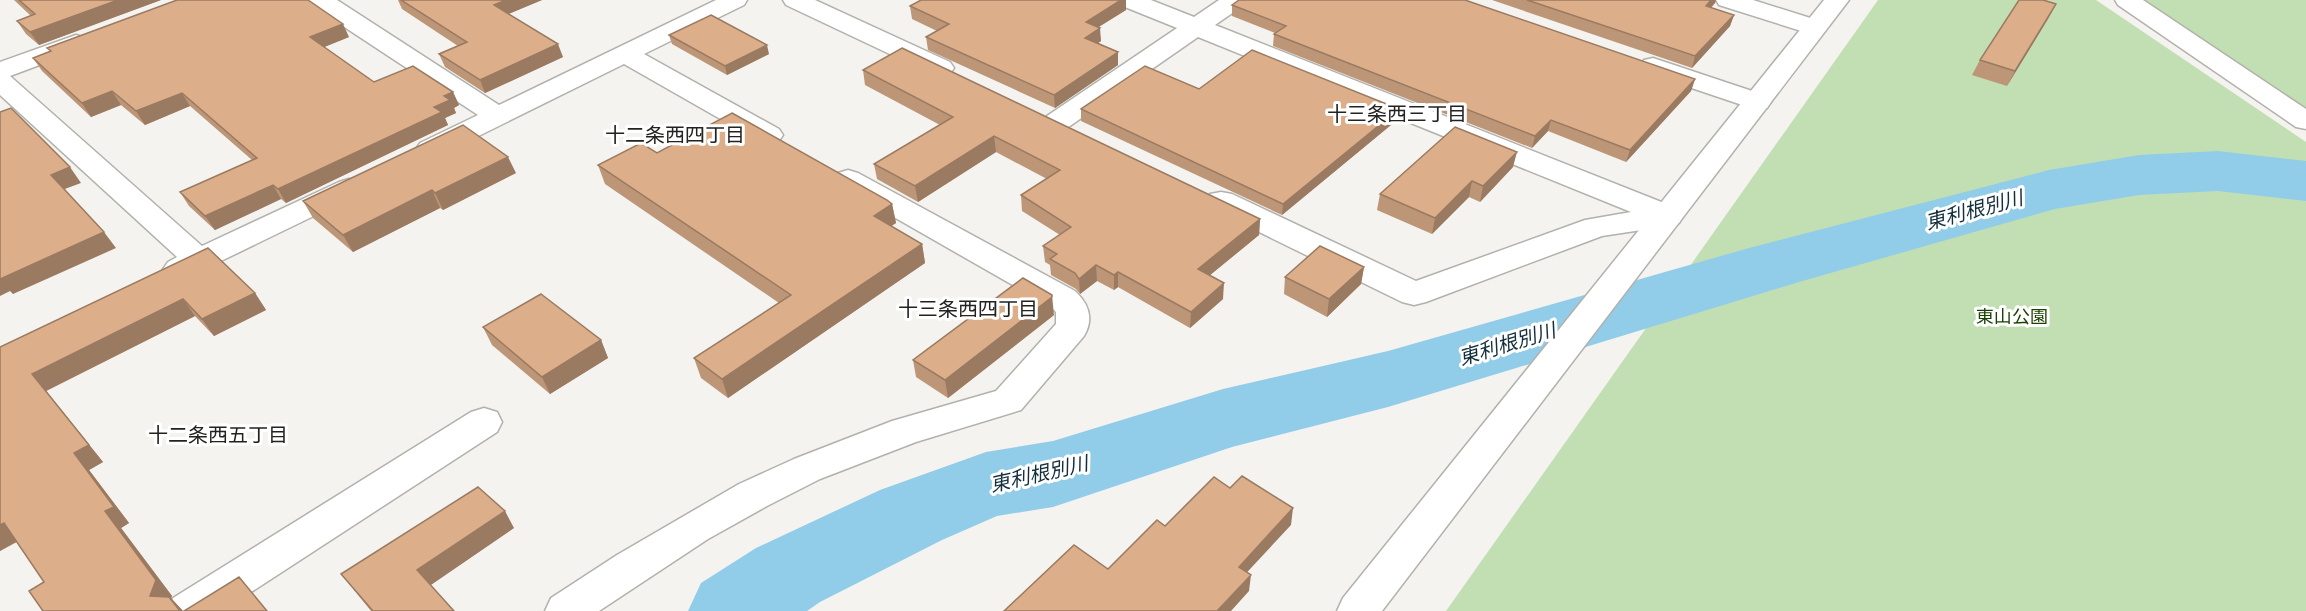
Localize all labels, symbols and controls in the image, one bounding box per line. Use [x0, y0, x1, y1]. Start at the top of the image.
district label: 十三条西三丁目 [1327, 102, 1467, 126]
district label: 十二条西四丁目 [605, 123, 745, 147]
water label: 東利根別川 [1923, 185, 2027, 235]
district label: 十三条西四丁目 [898, 297, 1038, 321]
park label: 東山公園 [1976, 306, 2048, 328]
water label: 東利根別川 [1456, 317, 1560, 370]
district label: 十二条西五丁目 [148, 423, 288, 447]
water label: 東利根別川 [988, 451, 1092, 497]

